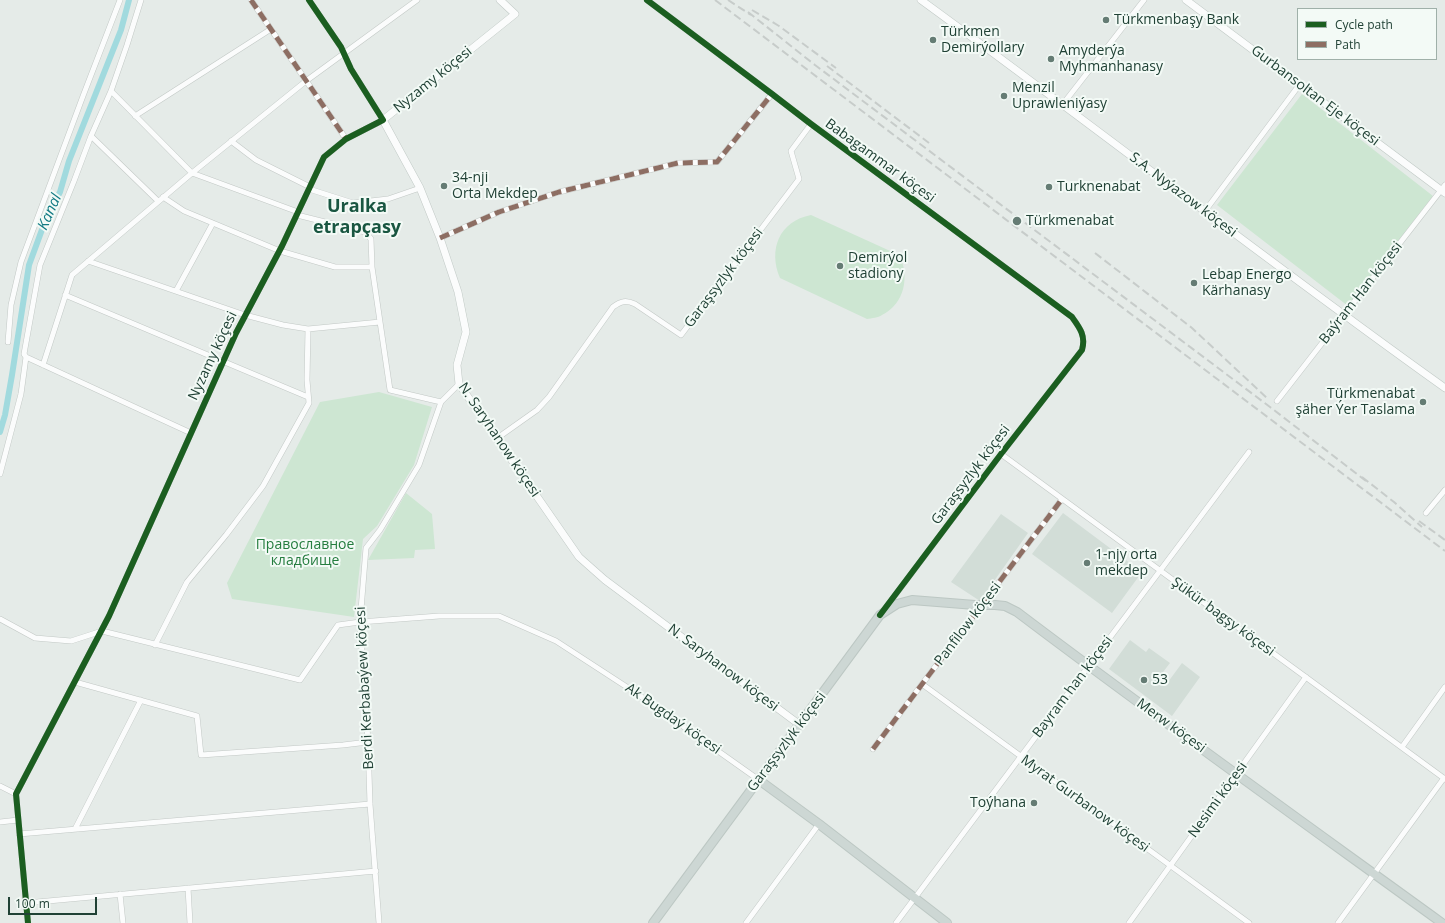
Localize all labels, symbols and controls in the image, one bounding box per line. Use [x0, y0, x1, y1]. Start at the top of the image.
legend [1297, 8, 1437, 60]
place label: Türkmenbaşy Bank [1114, 12, 1239, 28]
marker: Türkmenbaşy Bank [1101, 15, 1111, 25]
text: Cycle path [1335, 16, 1393, 33]
place label: Türkmen Demirýollary [941, 24, 1024, 56]
marker: Türkmen Demirýollary [928, 35, 938, 45]
text: Path [1335, 36, 1361, 53]
street label: Gurbansoltan Eje köçesi [1247, 42, 1383, 150]
street label: Nyzamy köçesi [390, 43, 476, 117]
place label: Amyderýa Myhmanhanasy [1059, 43, 1163, 76]
marker: Amyderýa Myhmanhanasy [1046, 54, 1056, 64]
place label: Menzil Uprawleniýasy [1012, 80, 1107, 112]
marker: Menzil Uprawleniýasy [999, 91, 1009, 101]
street label: Babagammar köçesi [822, 115, 938, 207]
street label: S.A. Nyýazow köçesi [1126, 149, 1240, 241]
place label: 34-nji Orta Mekdep [452, 170, 538, 202]
place label: Turknenabat [1057, 179, 1141, 195]
marker: 34-nji Orta Mekdep [439, 181, 449, 191]
marker: Turknenabat [1044, 182, 1054, 192]
water label: Kanal [34, 191, 66, 233]
district label: Uralka etrapçasy [313, 196, 401, 238]
place label: Türkmenabat [1026, 213, 1114, 229]
marker: Türkmenabat [1011, 215, 1023, 227]
street label: Garaşsyzlyk köçesi [681, 225, 767, 331]
street label: Baýram Han köçesi [1316, 239, 1406, 347]
place label: Demirýol stadiony [848, 250, 907, 282]
marker: Demirýol stadiony [835, 261, 845, 271]
place label: Lebap Energo Kärhanasy [1202, 267, 1292, 300]
marker: Lebap Energo Kärhanasy [1189, 278, 1199, 288]
street label: Nyzamy köçesi [185, 309, 241, 403]
street label: N. Saryhanow köçesi [454, 380, 544, 500]
place label: Türkmenabat şäher Ýer Taslama [1295, 386, 1415, 418]
marker: Türkmenabat şäher Ýer Taslama [1418, 397, 1428, 407]
street label: Garaşsyzlyk köçesi [928, 422, 1014, 528]
park label: Православное кладбище [256, 537, 354, 570]
place label: 1-njy orta mekdep [1095, 547, 1157, 580]
marker: 1-njy orta mekdep [1082, 558, 1092, 568]
street label: Şükür bagşy köçesi [1168, 574, 1278, 660]
street label: Panfilow köçesi [931, 579, 1005, 669]
street label: Berdi Kerbabaýew köçesi [352, 606, 378, 770]
street label: N. Saryhanow köçesi [664, 621, 782, 715]
street label: Bayram han köçesi [1029, 633, 1117, 741]
place label: 53 [1152, 672, 1168, 688]
marker: 53 [1139, 675, 1149, 685]
street label: Ak Bugdaý köçesi [622, 680, 724, 758]
street label: Garaşsyzlyk köçesi [744, 689, 830, 795]
street label: Merw köçesi [1133, 695, 1209, 757]
street label: Myrat Gurbanow köçesi [1018, 752, 1152, 856]
street label: Nesimi köçesi [1185, 759, 1251, 841]
place label: Toýhana [970, 795, 1026, 811]
marker: Toýhana [1029, 798, 1039, 808]
scale bar [10, 889, 99, 915]
text: 100 m [15, 895, 50, 912]

